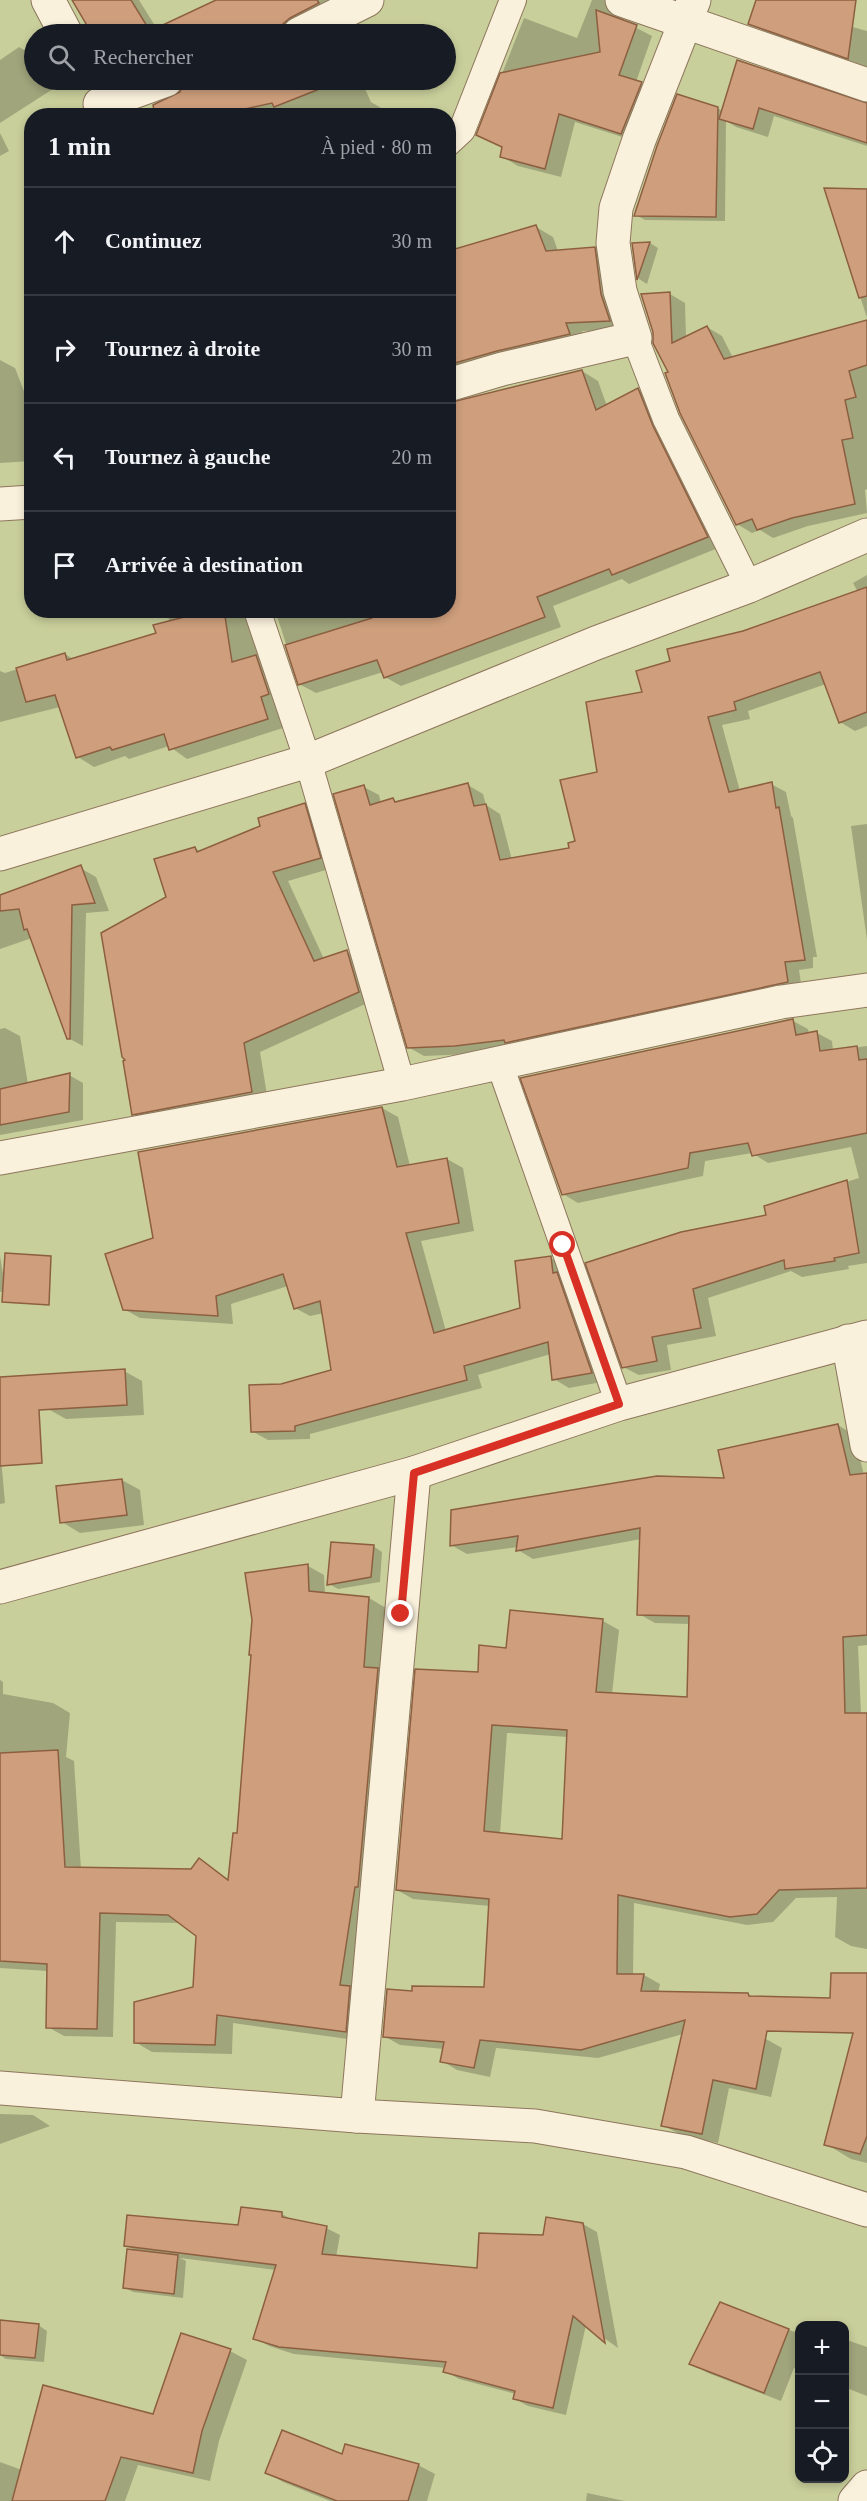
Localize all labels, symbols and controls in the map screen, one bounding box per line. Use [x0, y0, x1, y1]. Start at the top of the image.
search box [24, 24, 456, 90]
icon: search [45, 41, 78, 74]
text: Rechercher [93, 44, 193, 69]
text: 1 min [48, 132, 111, 161]
text: À pied · 80 m [321, 136, 432, 158]
icon: ahead [48, 225, 81, 258]
text: Continuez [105, 228, 202, 253]
text: 30 m [391, 230, 432, 252]
icon: right [48, 333, 81, 366]
text: Tournez à droite [105, 336, 260, 361]
text: 30 m [391, 338, 432, 360]
icon: left [48, 441, 81, 474]
text: Tournez à gauche [105, 444, 270, 469]
text: 20 m [391, 446, 432, 468]
icon: arrive [48, 549, 81, 582]
text: Arrivée à destination [105, 552, 303, 577]
route start [549, 1231, 575, 1257]
route end [387, 1600, 413, 1626]
map controls [795, 2321, 849, 2483]
button: + [795, 2321, 849, 2375]
button: − [795, 2375, 849, 2429]
button: locate [795, 2429, 849, 2483]

